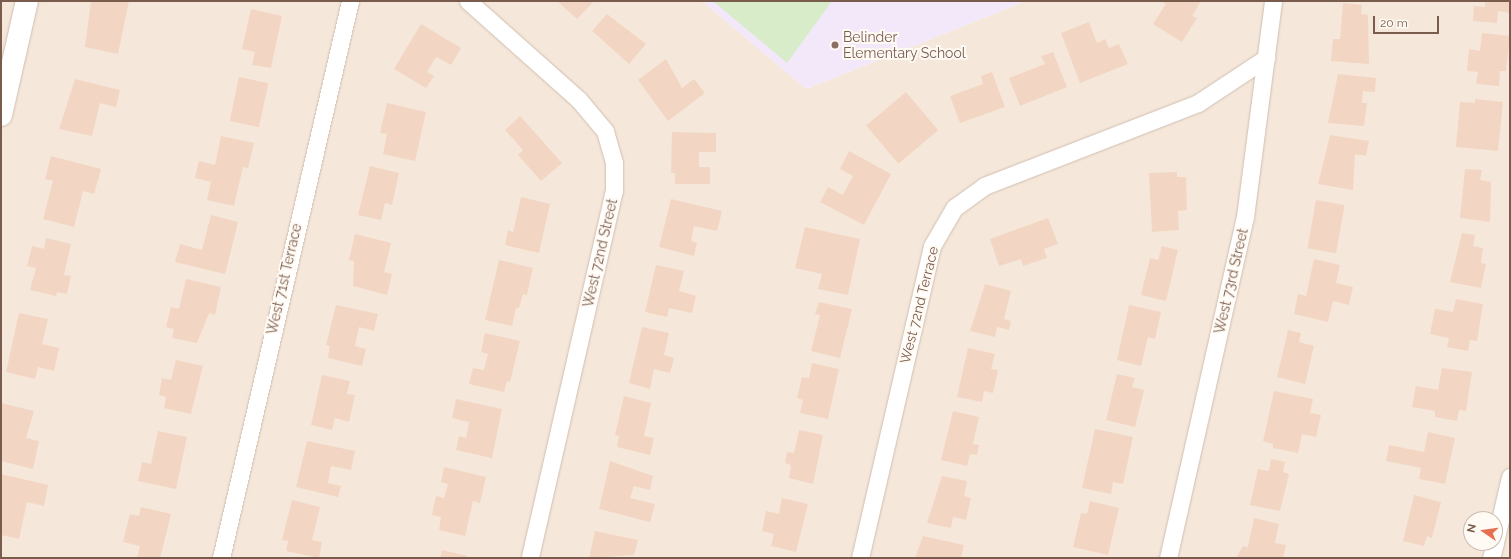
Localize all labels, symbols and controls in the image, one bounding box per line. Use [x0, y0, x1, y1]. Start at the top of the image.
scale bar [1375, 8, 1441, 34]
text: 20 m [1380, 16, 1408, 30]
place label: Belinder Elementary School [843, 29, 966, 62]
marker: Belinder Elementary School [830, 40, 840, 50]
street label: West 72nd Street [579, 197, 621, 309]
street label: West 71st Terrace [263, 222, 305, 336]
street label: West 73rd Street [1211, 227, 1251, 335]
street label: West 72nd Terrace [896, 244, 942, 366]
north arrow [1463, 511, 1503, 551]
text: N [1465, 523, 1479, 534]

